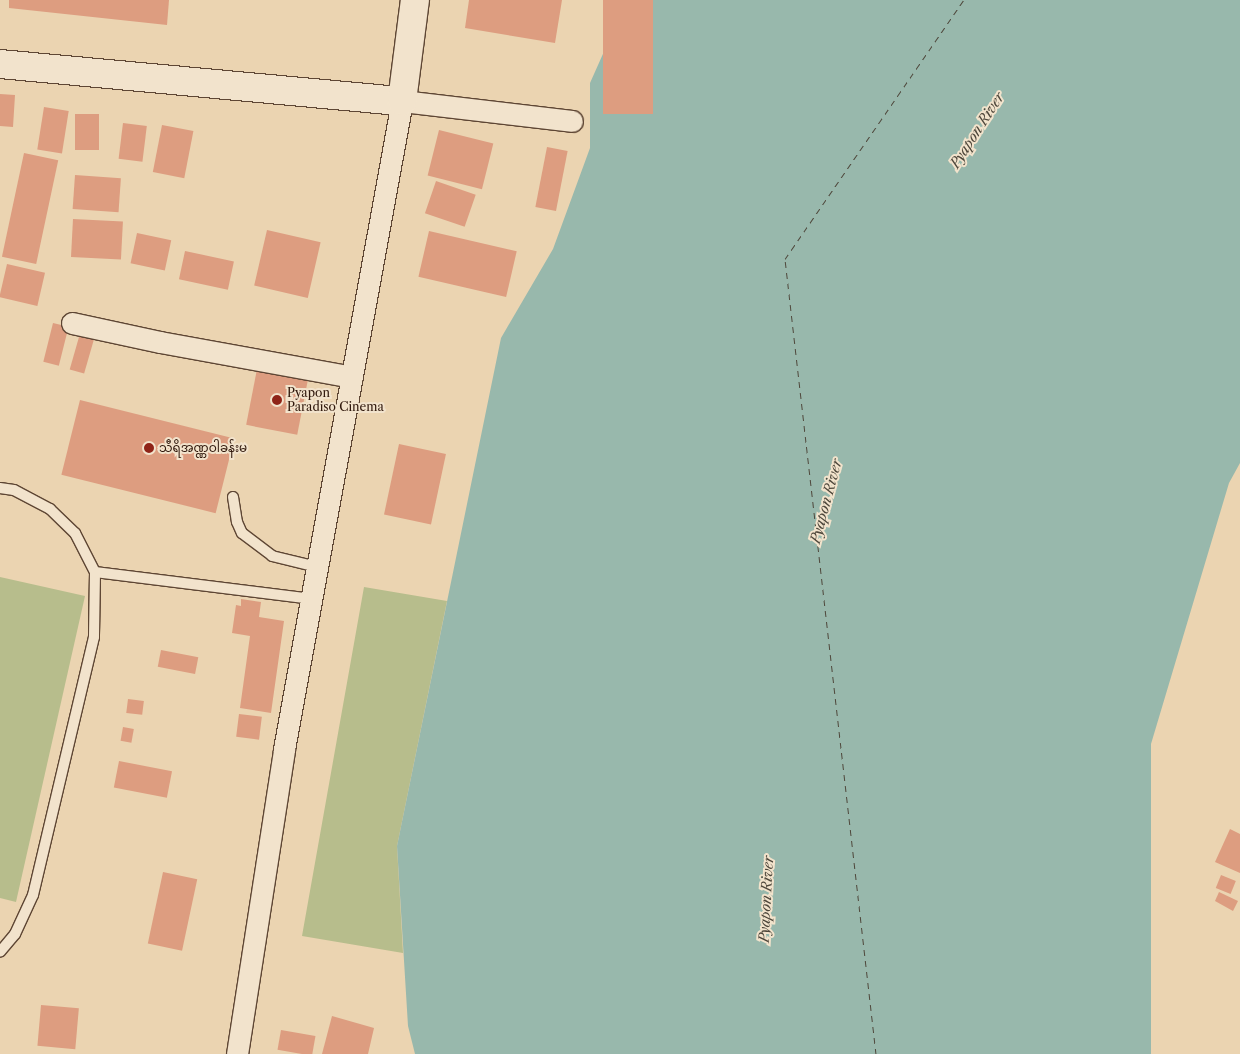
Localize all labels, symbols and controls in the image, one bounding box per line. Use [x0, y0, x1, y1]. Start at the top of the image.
water label: Pyapon River [946, 89, 1008, 171]
place label: Pyapon Paradiso Cinema [287, 386, 384, 414]
marker: Pyapon Paradiso Cinema [271, 394, 283, 406]
place label: သီရိအဏ္ဏဝါခန်းမ [159, 441, 247, 455]
marker: သီရိအဏ္ဏဝါခန်းမ [143, 442, 155, 454]
water label: Pyapon River [807, 457, 845, 545]
water label: Pyapon River [755, 855, 777, 943]

